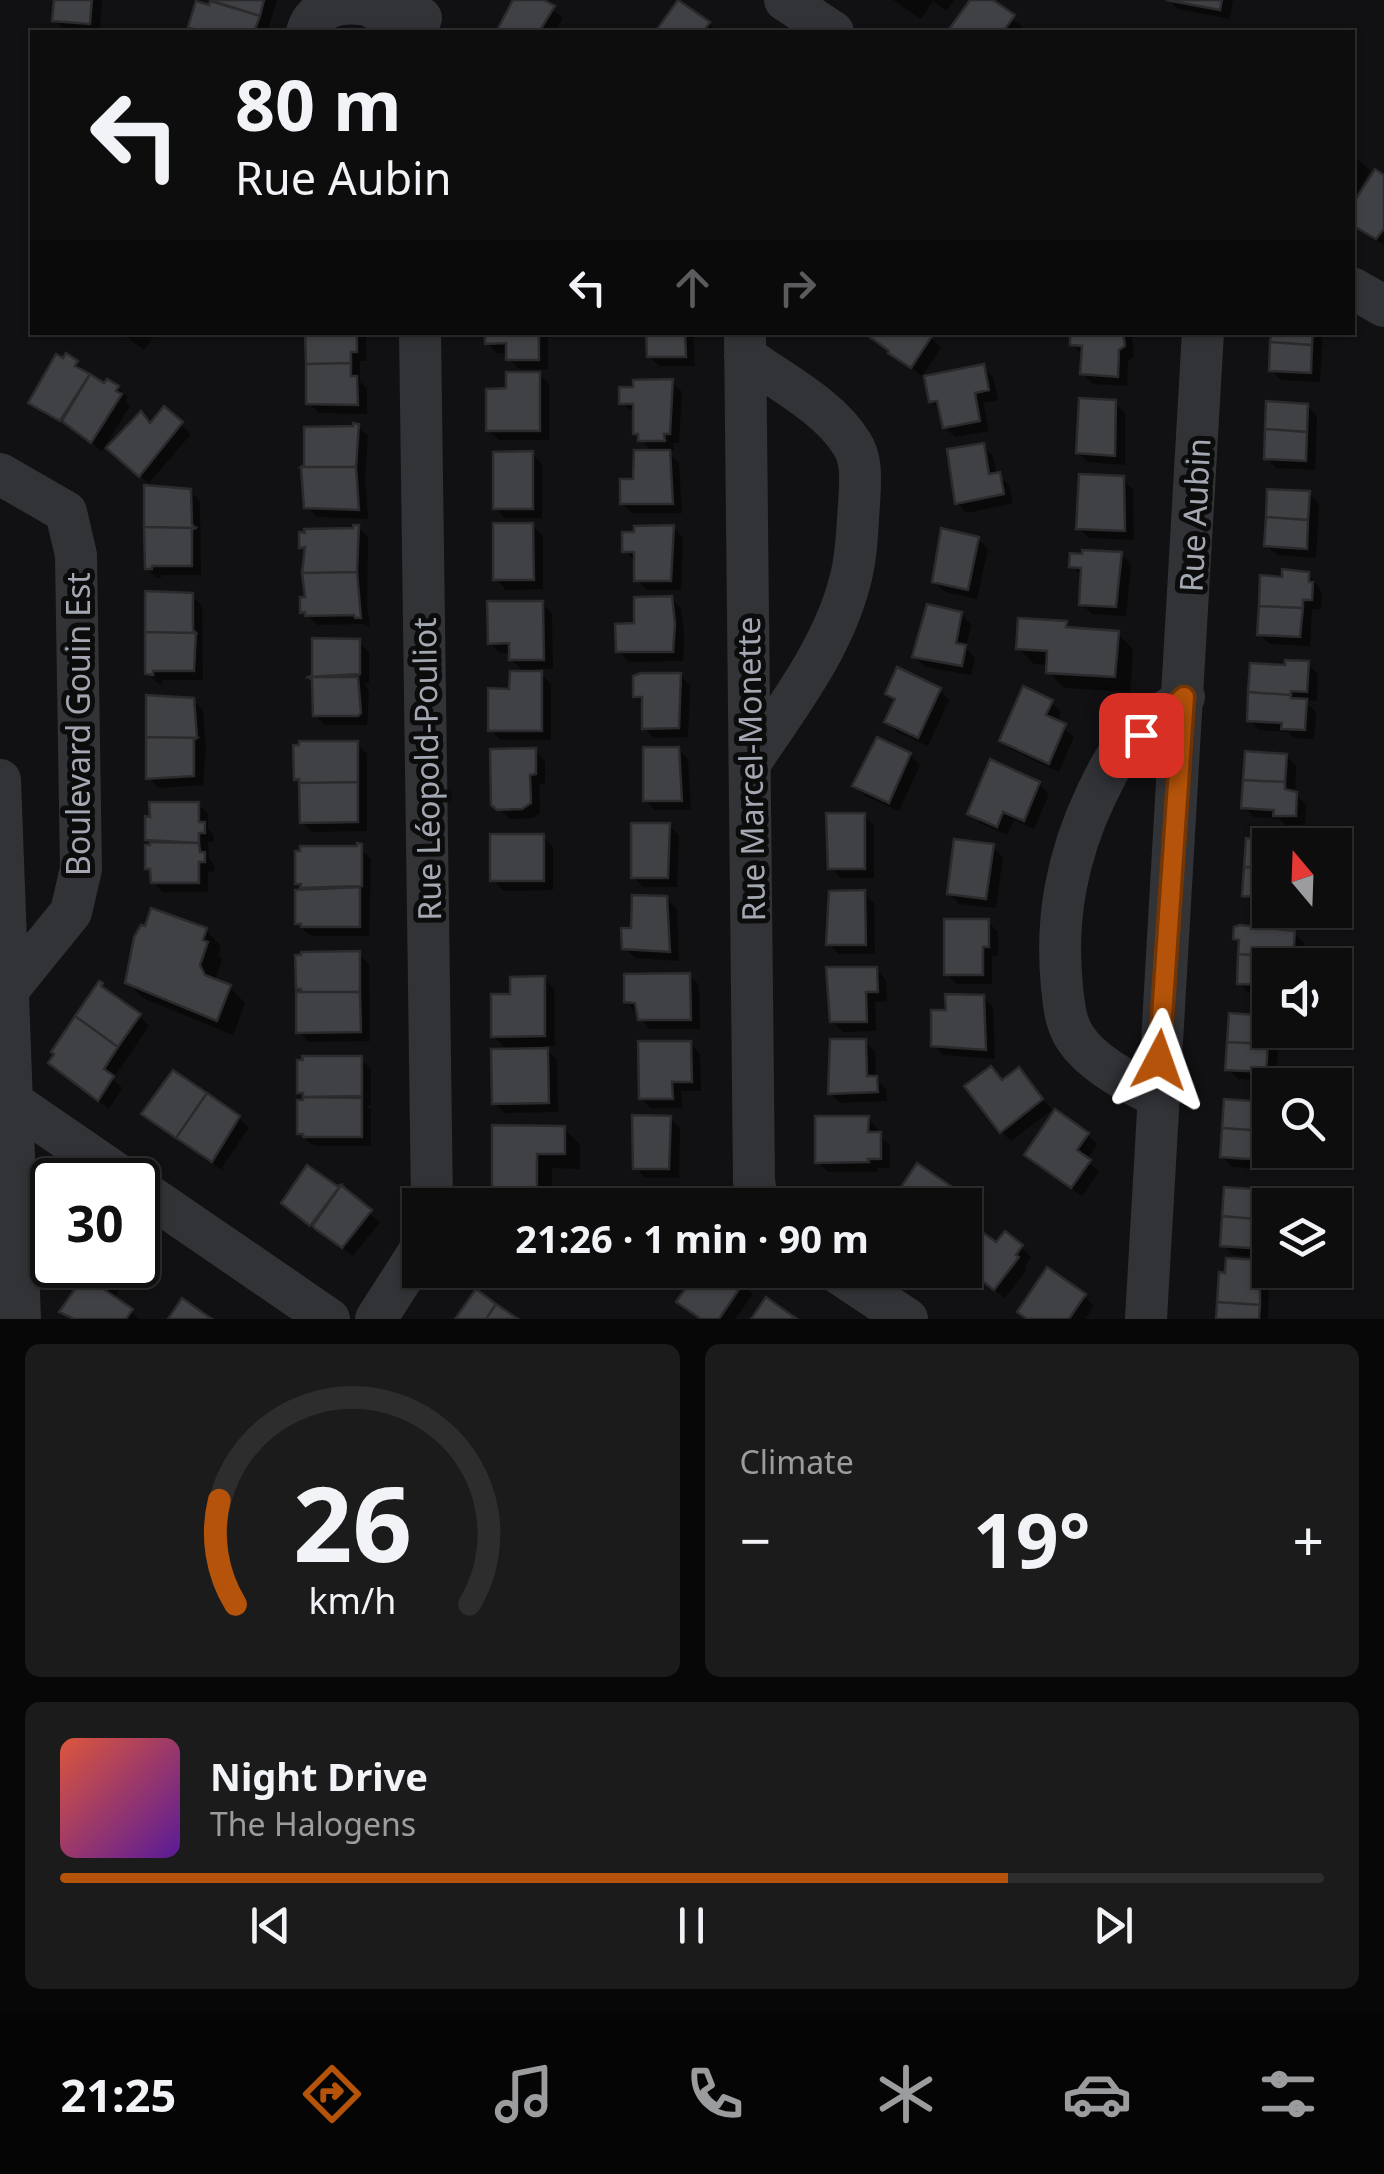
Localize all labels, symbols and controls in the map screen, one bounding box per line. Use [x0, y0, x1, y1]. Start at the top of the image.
text: 80 m [235, 56, 402, 152]
icon: left [70, 70, 200, 200]
text: Rue Aubin [235, 147, 452, 208]
icon: left [560, 260, 615, 315]
icon: ahead [665, 260, 720, 315]
icon: right [770, 260, 825, 315]
street label: Rue Aubin [1169, 437, 1219, 593]
street label: Boulevard Gouin Est [56, 572, 99, 876]
street label: Rue Marcel-Monette [726, 616, 774, 922]
street label: Rue Léopold-Pouliot [402, 617, 450, 921]
pin [1099, 693, 1184, 778]
icon: arrive [1114, 708, 1169, 763]
north arrow [1252, 828, 1352, 928]
map controls [1252, 828, 1352, 1288]
button: sound [1252, 948, 1352, 1048]
position arrow [1107, 1008, 1211, 1112]
button: search [1252, 1068, 1352, 1168]
speed limit sign: 30 [30, 1158, 160, 1288]
button: layers [1252, 1188, 1352, 1288]
text: 21:26 · 1 min · 90 m [515, 1212, 869, 1264]
text: Climate [740, 1440, 854, 1483]
text: 26 [293, 1451, 412, 1592]
text: 19° [973, 1488, 1091, 1590]
text: − [740, 1502, 771, 1577]
text: + [1293, 1502, 1324, 1577]
text: km/h [308, 1576, 396, 1624]
text: Night Drive [210, 1750, 428, 1802]
text: The Halogens [210, 1802, 416, 1845]
icon: previous [243, 1898, 298, 1953]
icon: pause [664, 1898, 719, 1953]
icon: next [1086, 1898, 1141, 1953]
icon: directions [297, 2059, 367, 2129]
icon: music [489, 2059, 559, 2129]
icon: phone [680, 2059, 750, 2129]
icon: climate [871, 2059, 941, 2129]
icon: car [1062, 2059, 1132, 2129]
icon: filters [1253, 2059, 1323, 2129]
text: 21:25 [61, 2064, 176, 2125]

